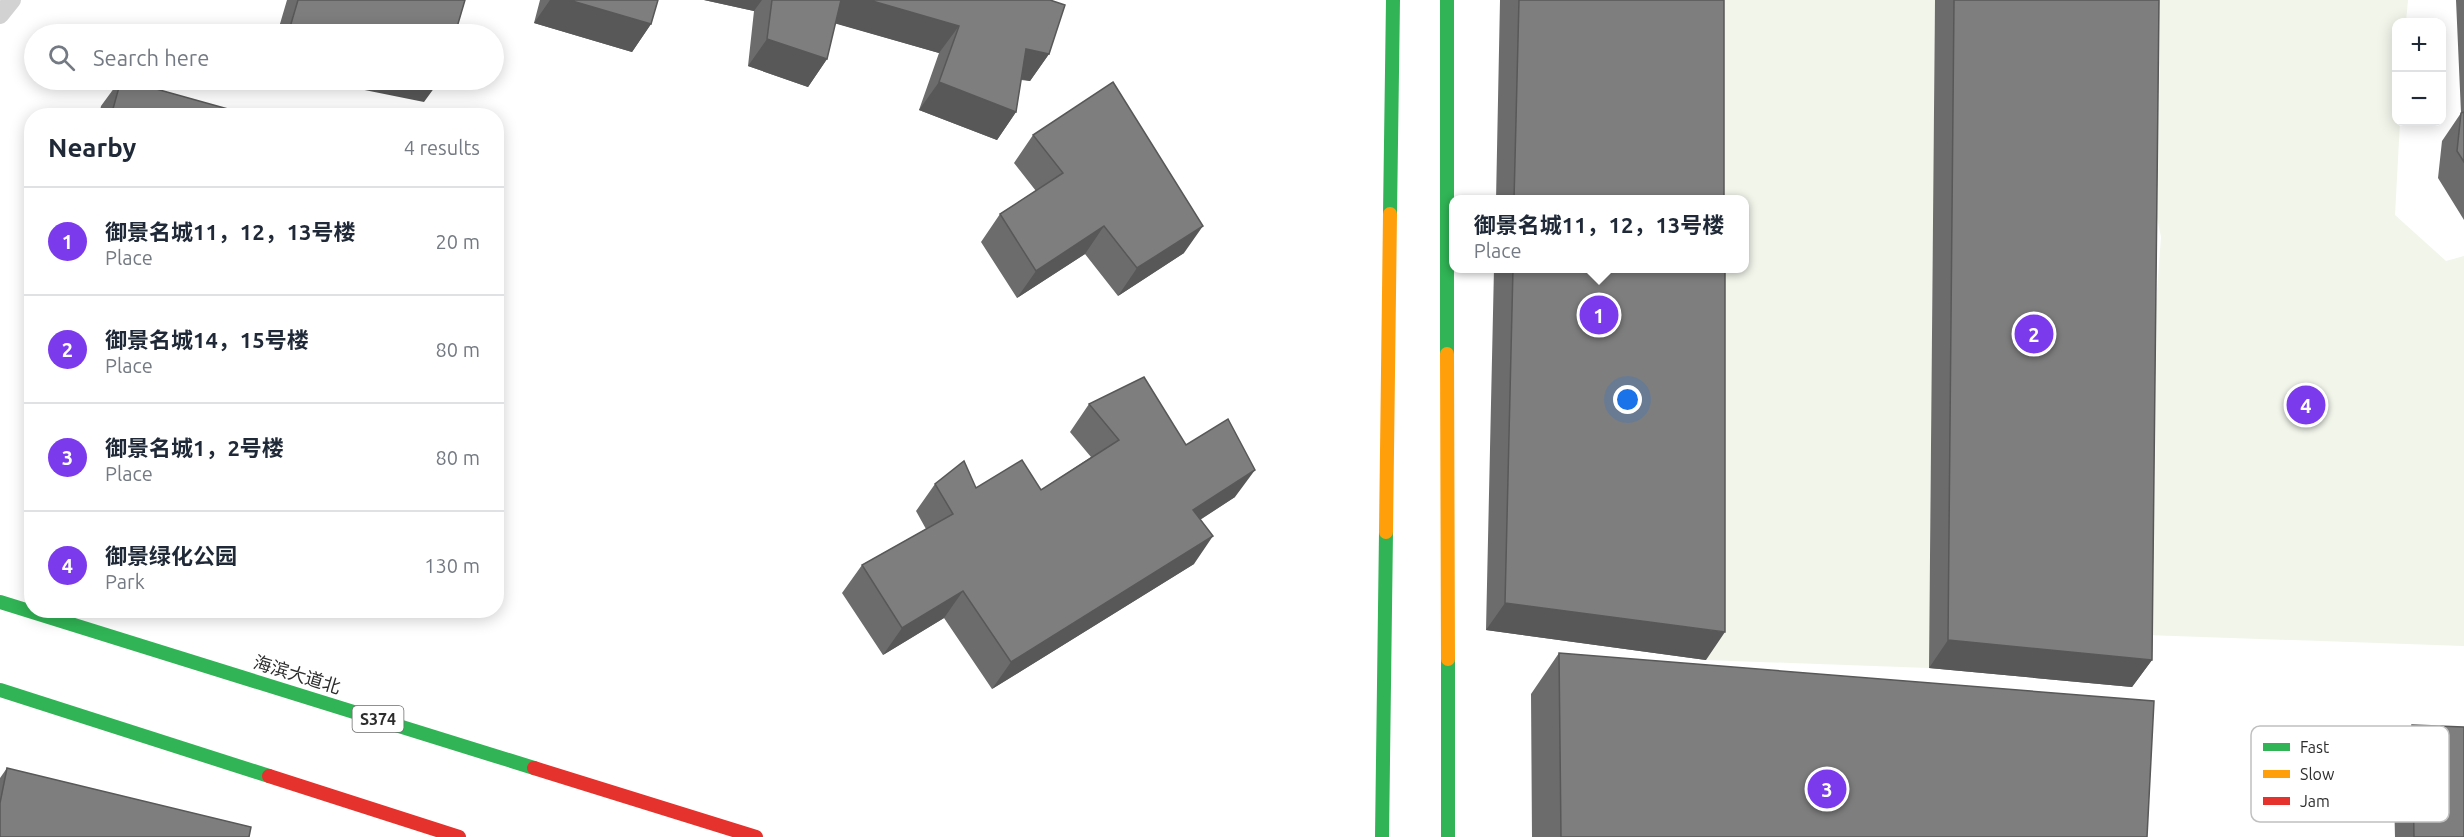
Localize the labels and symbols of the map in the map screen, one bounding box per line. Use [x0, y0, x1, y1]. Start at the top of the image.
pin: 1 [1580, 292, 1618, 338]
pin: 2 [2014, 312, 2054, 356]
pin: 4 [2286, 382, 2326, 428]
your location [1613, 385, 1642, 414]
street label: 海滨大道北 [251, 651, 343, 697]
road number: S374 [352, 706, 404, 732]
legend [2251, 726, 2449, 822]
text: Fast [2300, 738, 2330, 756]
text: Slow [2300, 765, 2335, 783]
pin: 3 [1808, 766, 1846, 812]
text: Jam [2300, 792, 2330, 810]

